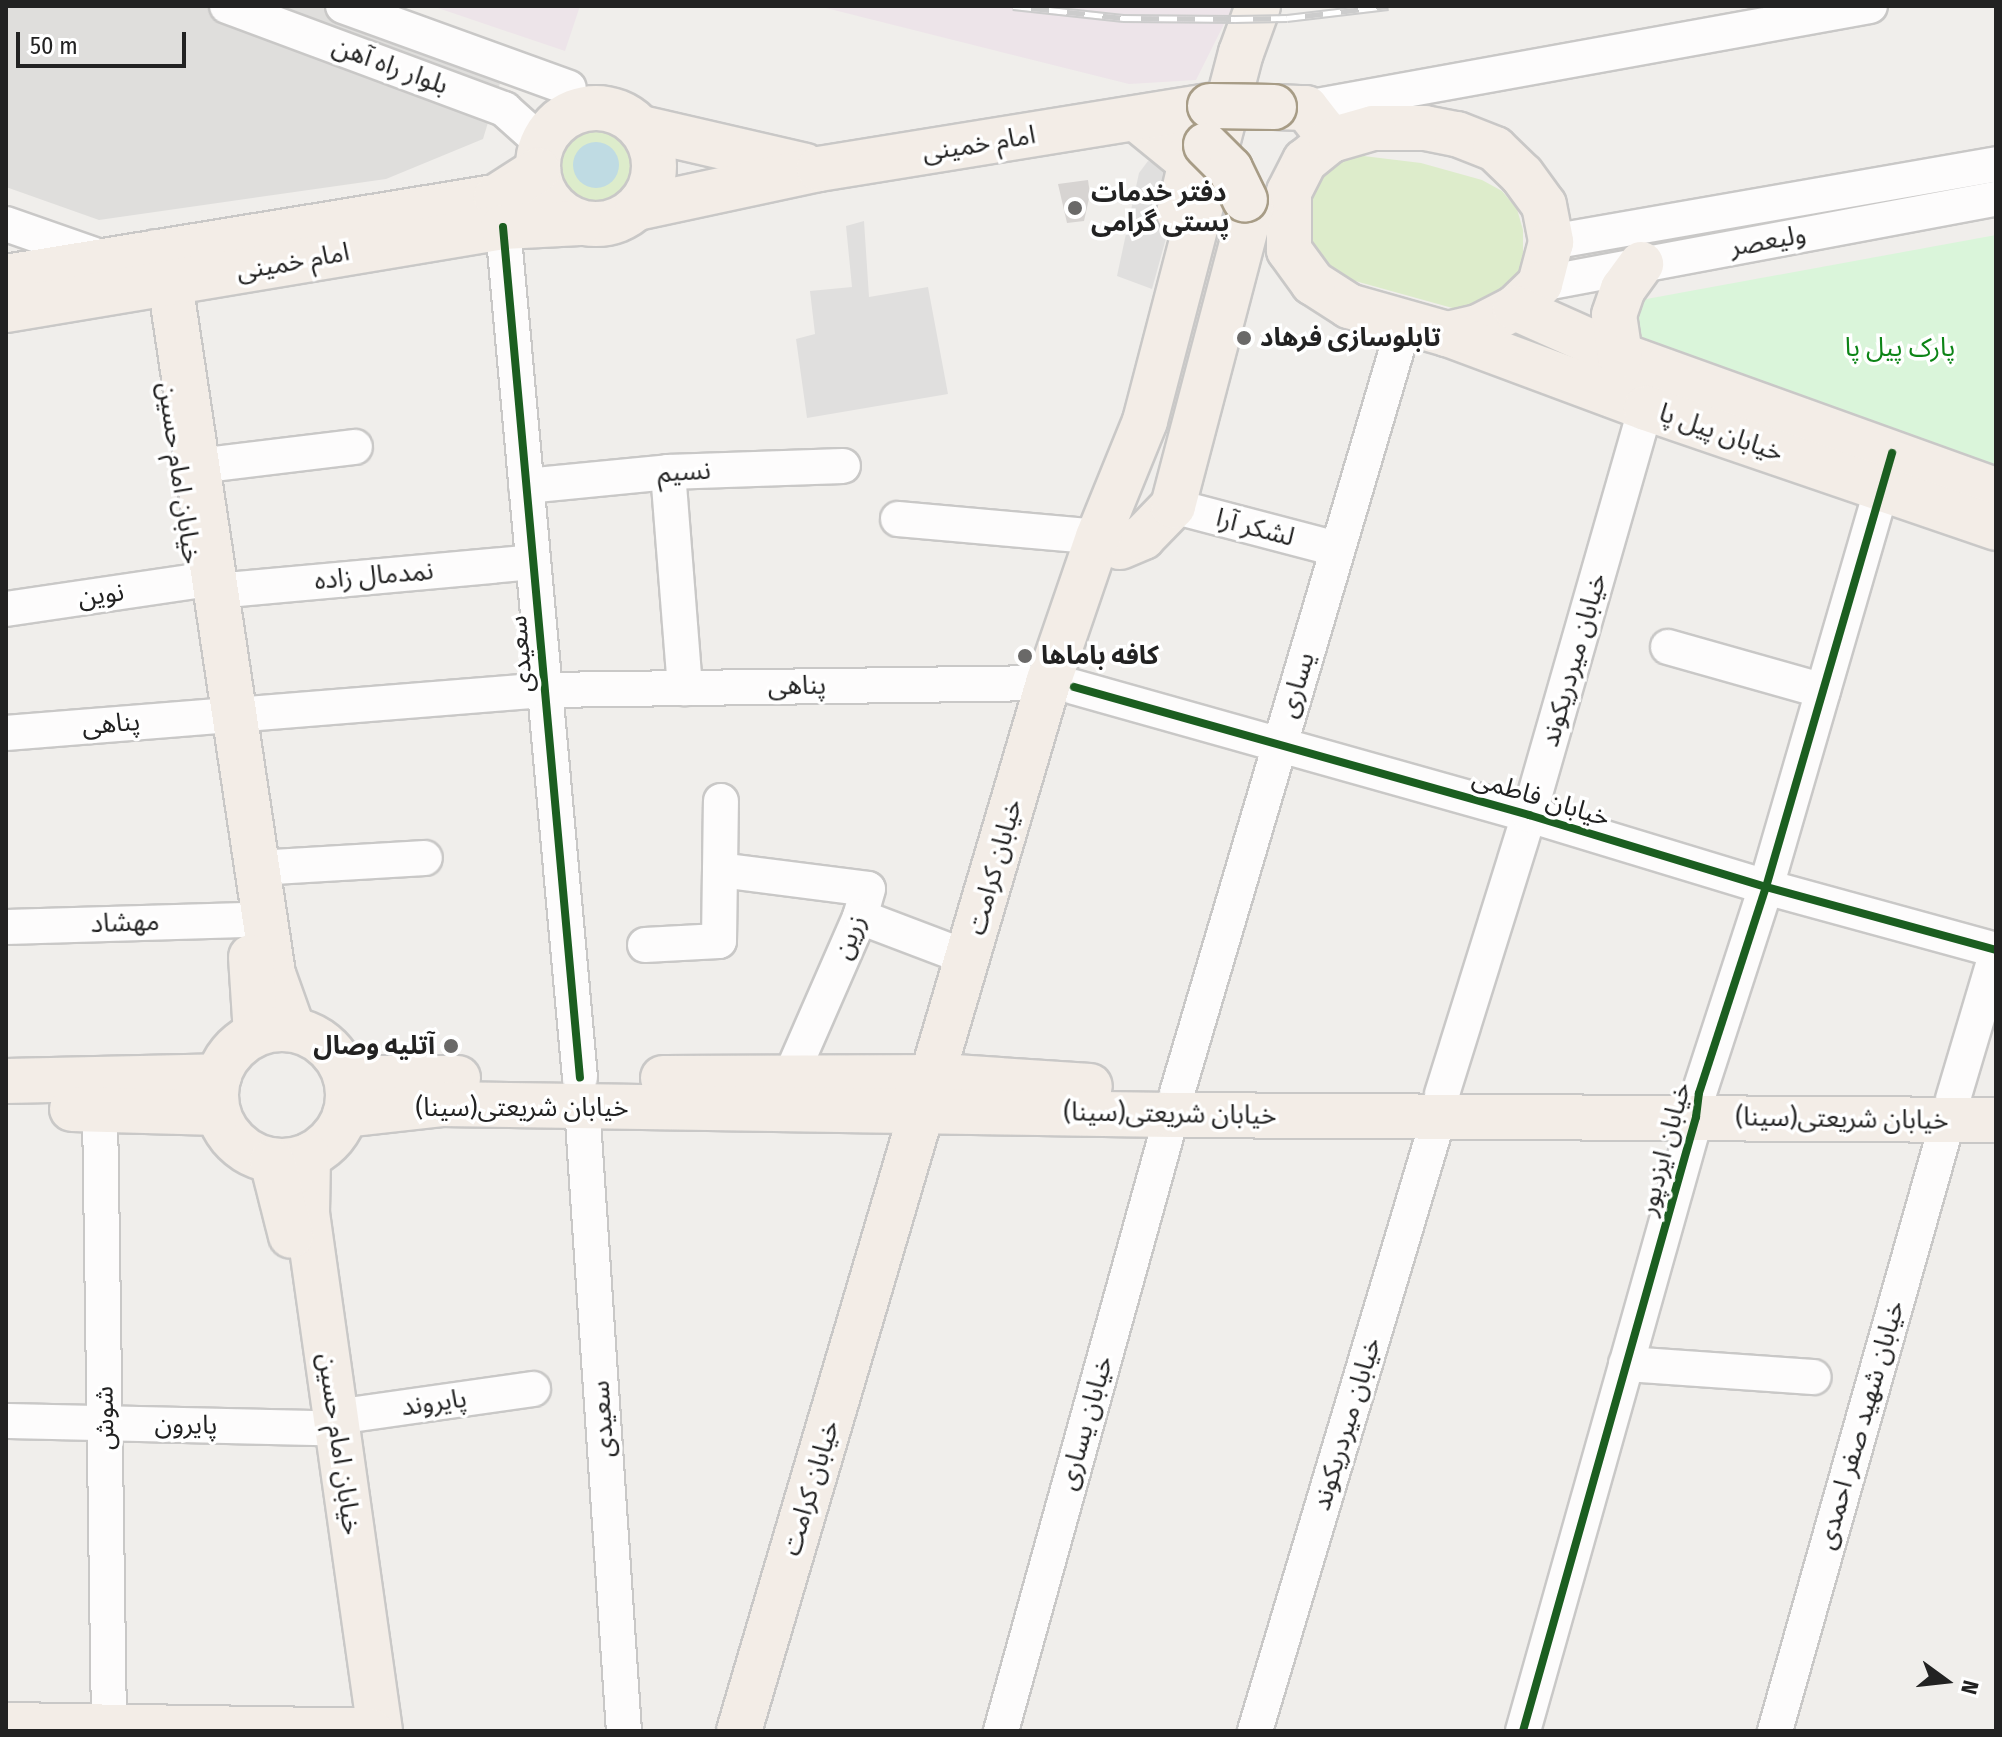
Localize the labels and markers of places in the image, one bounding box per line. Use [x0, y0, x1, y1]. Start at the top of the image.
place label: دفتر خدمات پستی گرامی [1091, 177, 1230, 238]
marker: دفتر خدمات پستی گرامی [1066, 199, 1084, 217]
place label: تابلوسازی فرهاد [1260, 322, 1441, 354]
marker: تابلوسازی فرهاد [1235, 329, 1253, 347]
place label: کافه باماها [1041, 640, 1159, 672]
marker: کافه باماها [1016, 647, 1034, 665]
place label: آتلیه وصال [313, 1030, 435, 1062]
marker: آتلیه وصال [442, 1037, 460, 1055]

